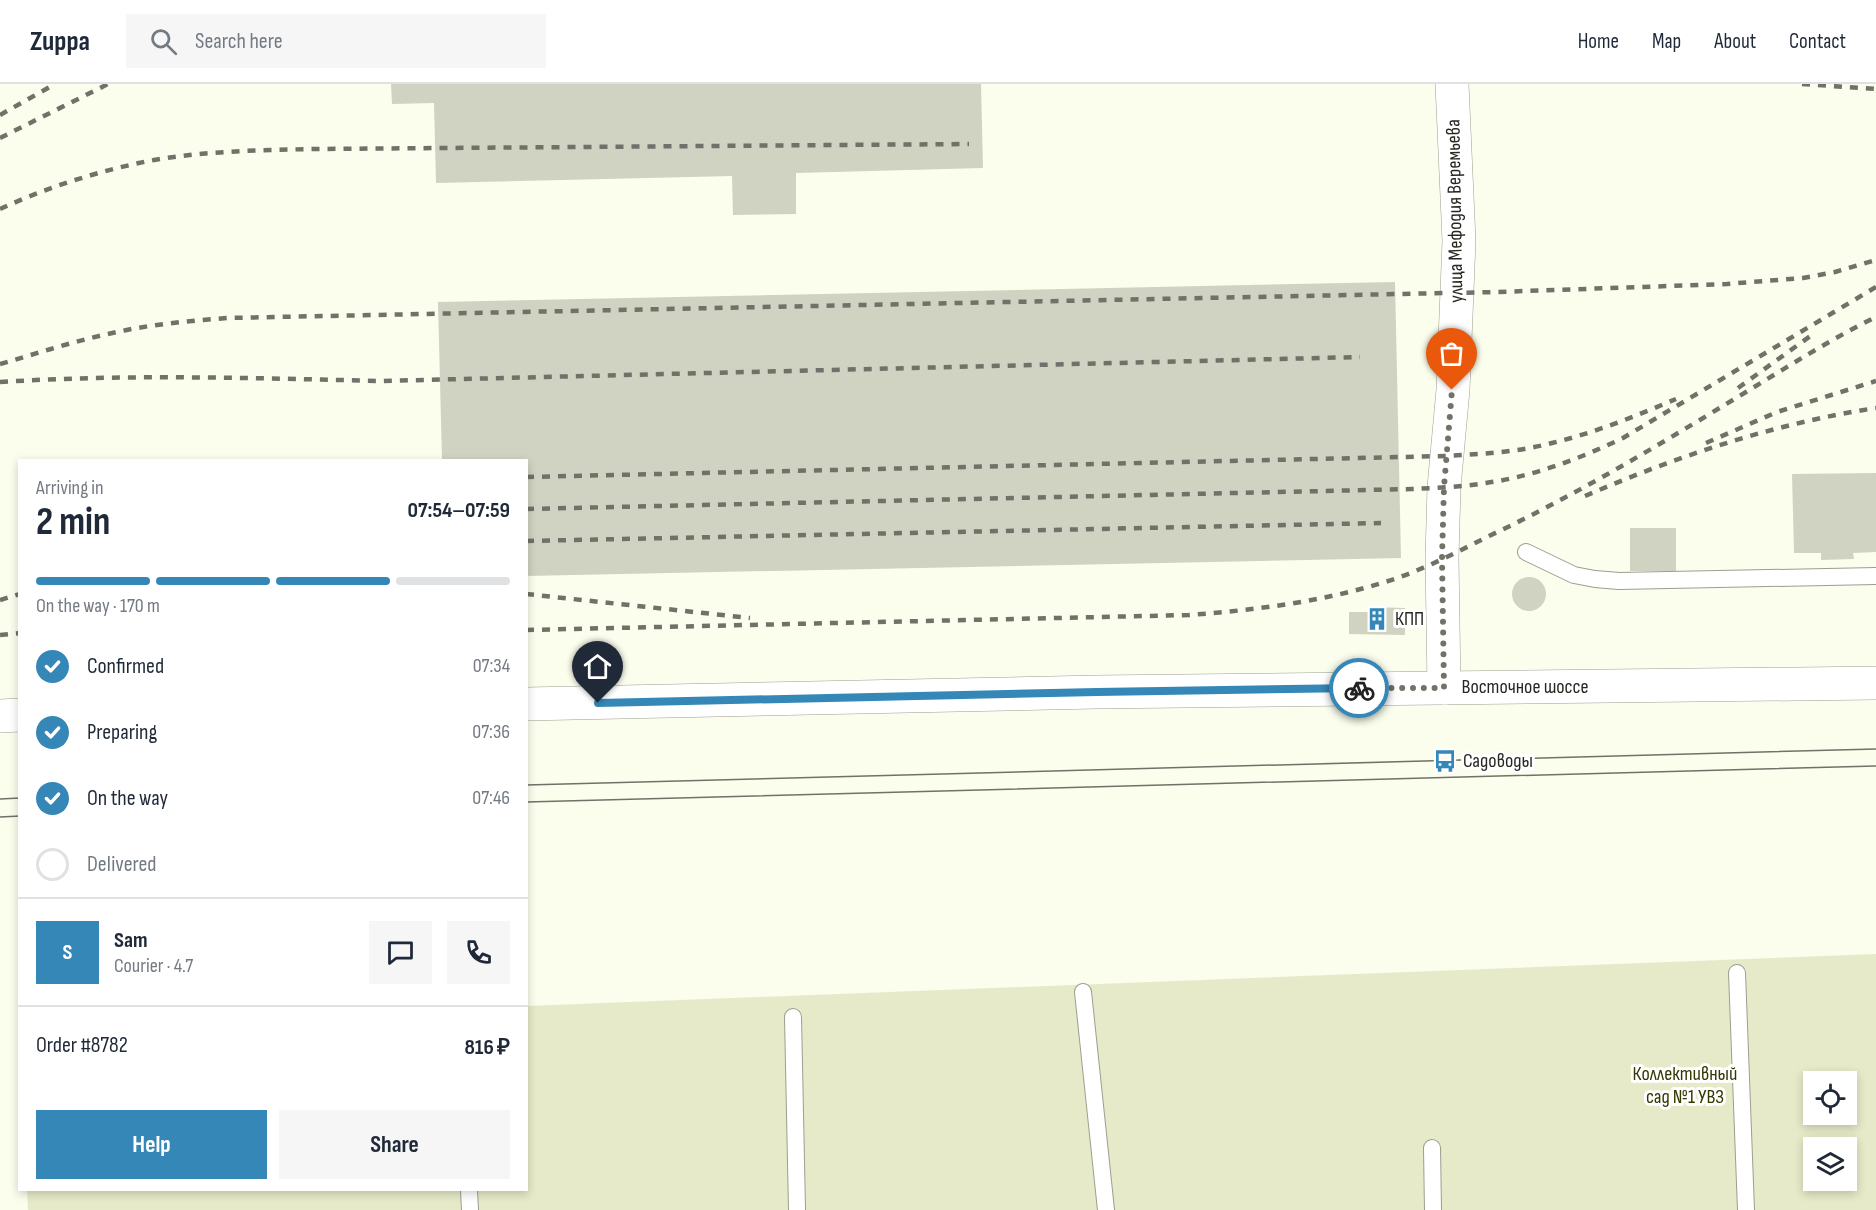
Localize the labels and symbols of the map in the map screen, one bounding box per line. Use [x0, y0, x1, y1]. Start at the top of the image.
street label: улица Мефодия Веремьева [1441, 119, 1469, 303]
pin [1426, 328, 1477, 390]
building icon: КПП [1364, 606, 1390, 632]
place label: КПП [1395, 607, 1424, 631]
pin [572, 641, 623, 703]
courier [1329, 658, 1389, 718]
street label: Восточное шоссе [1462, 675, 1588, 699]
bus stop icon: Садоводы [1432, 748, 1458, 774]
place label: Садоводы [1463, 749, 1533, 773]
park label: Коллективный сад №1 УВЗ [1633, 1062, 1737, 1109]

